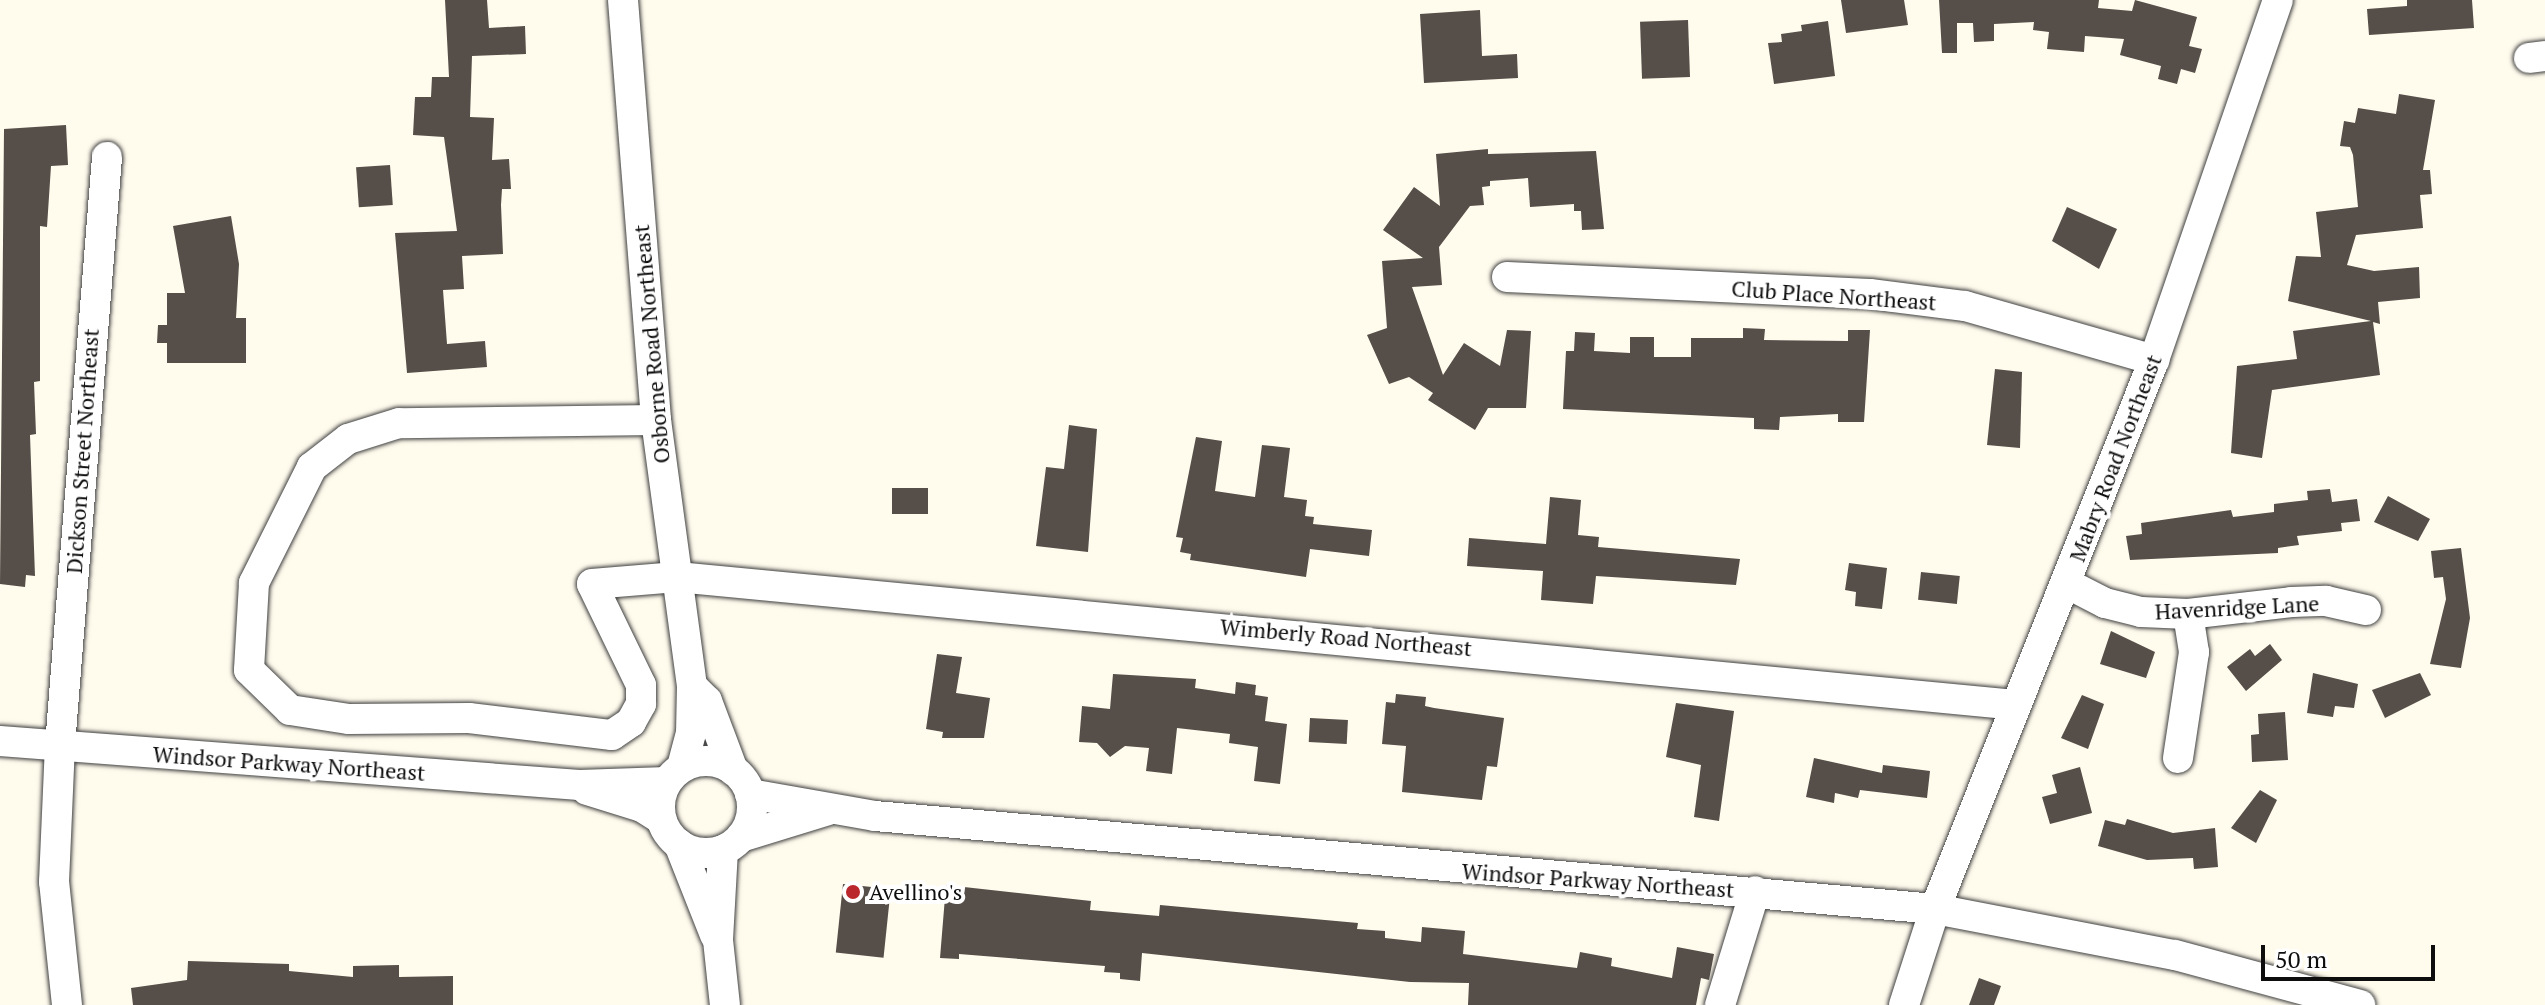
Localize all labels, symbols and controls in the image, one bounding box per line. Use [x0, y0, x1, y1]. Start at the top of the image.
street label: Osborne Road Northeast [627, 223, 675, 465]
street label: Club Place Northeast [1731, 275, 1937, 315]
street label: Dickson Street Northeast [60, 328, 104, 574]
street label: Mabry Road Northeast [2063, 351, 2167, 565]
street label: Havenridge Lane [2154, 590, 2320, 624]
street label: Wimberly Road Northeast [1219, 613, 1473, 661]
street label: Windsor Parkway Northeast [152, 740, 426, 786]
street label: Windsor Parkway Northeast [1461, 857, 1735, 903]
place label: Avellino's [869, 879, 962, 905]
marker: Avellino's [844, 883, 862, 901]
scale bar [2265, 929, 2439, 979]
text: 50 m [2275, 943, 2327, 975]

